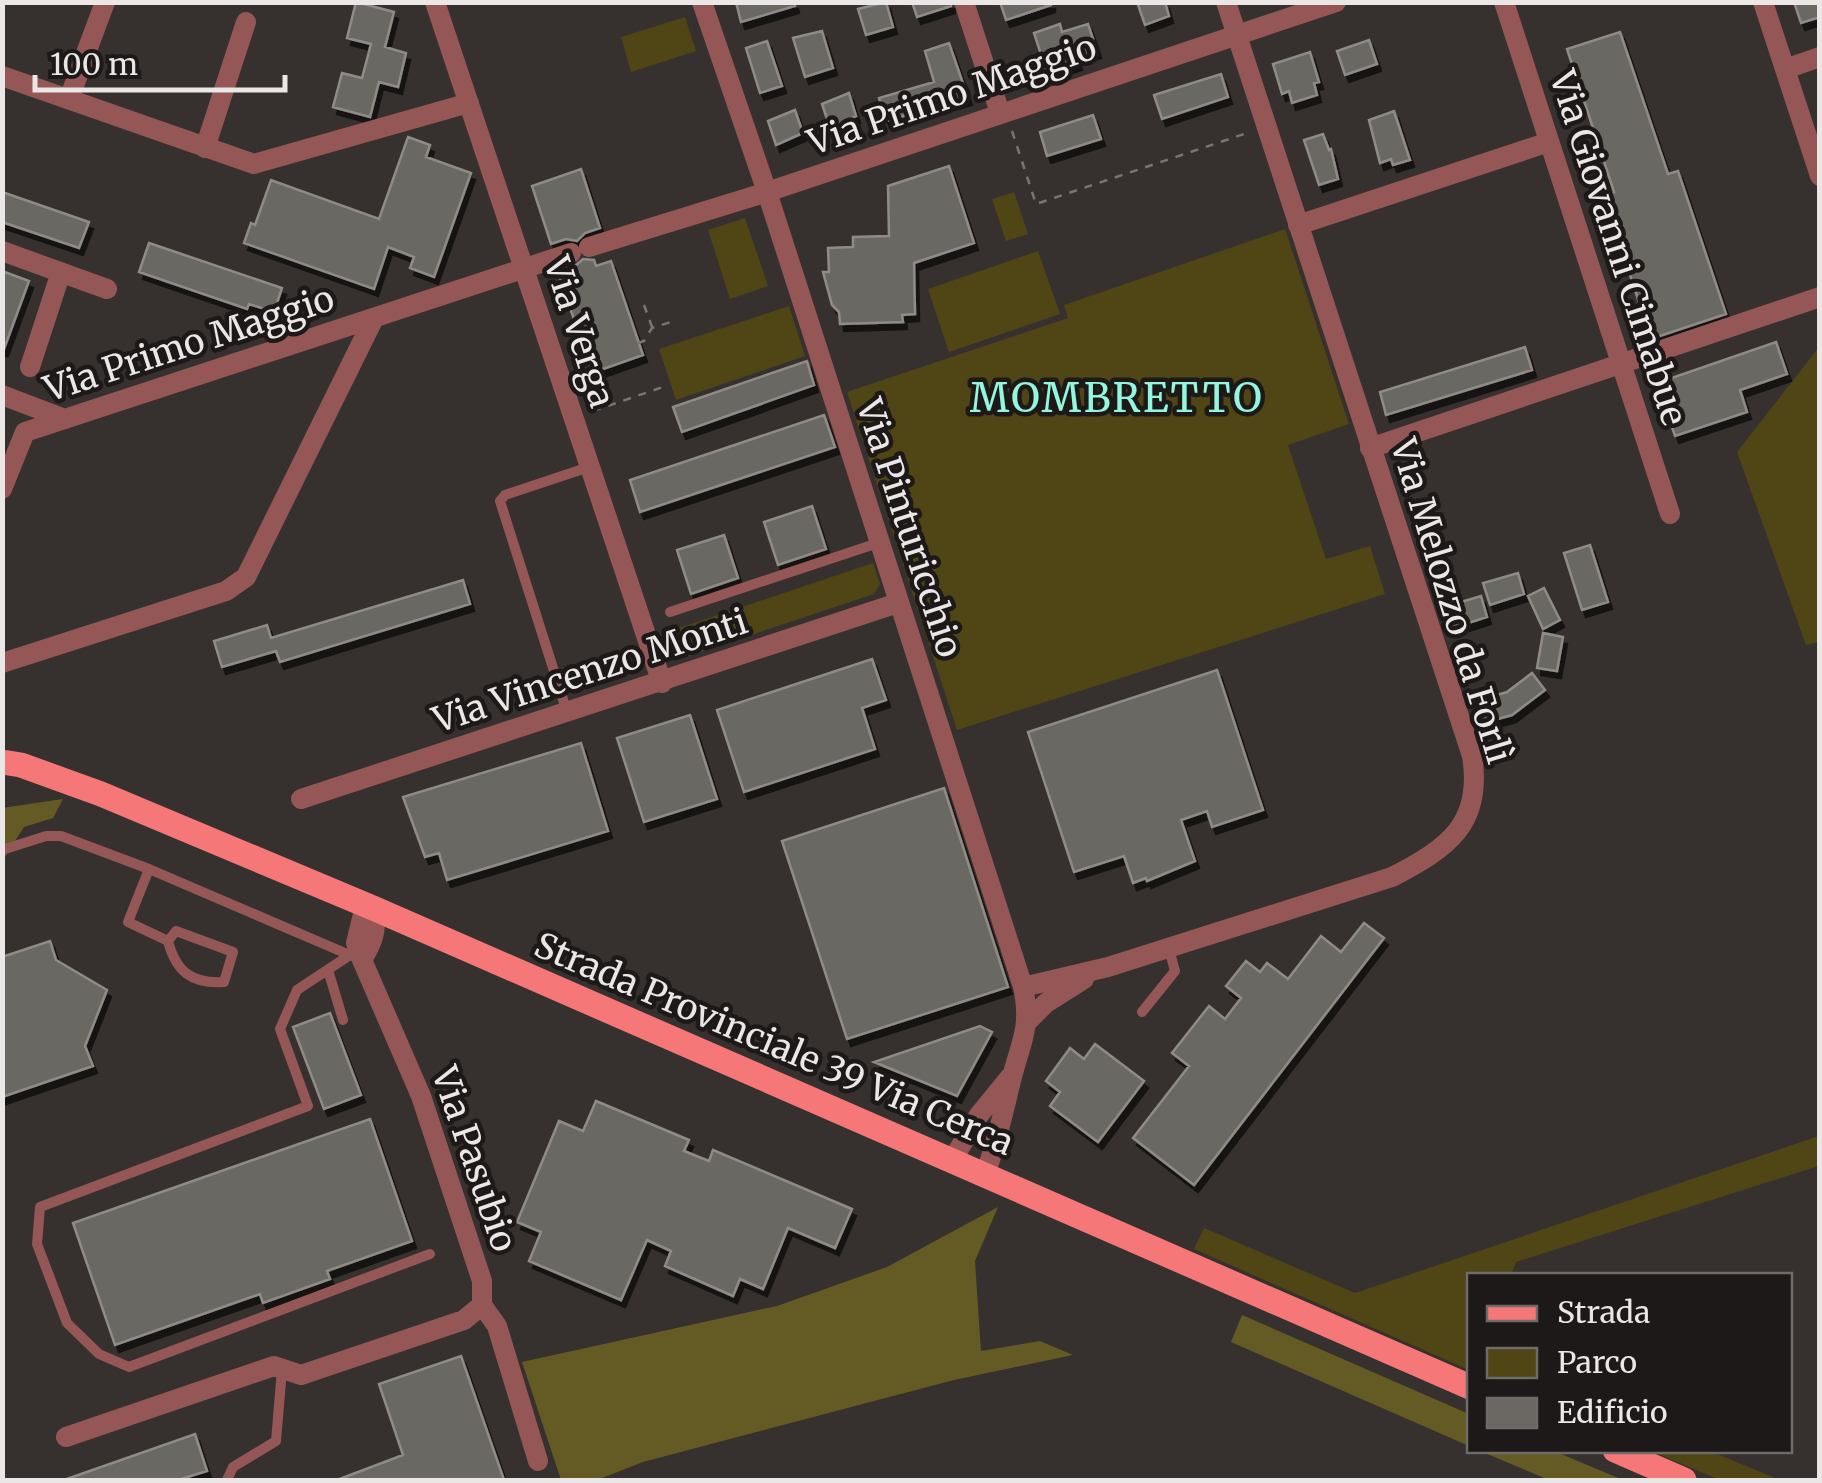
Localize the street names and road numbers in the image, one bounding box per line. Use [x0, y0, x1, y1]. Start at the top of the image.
street label: Via Primo Maggio [801, 25, 1102, 165]
street label: Via Giovanni Cimabue [1540, 64, 1696, 431]
street label: Via Verga [534, 250, 624, 413]
street label: Via Primo Maggio [38, 276, 339, 412]
street label: Via Pinturicchio [846, 392, 972, 663]
street label: Via Melozzo da Forlì [1380, 432, 1521, 769]
street label: Via Vincenzo Monti [426, 599, 753, 743]
street label: Strada Provinciale 39 Via Cerca [528, 923, 1020, 1165]
street label: Via Pasubio [421, 1060, 526, 1257]

